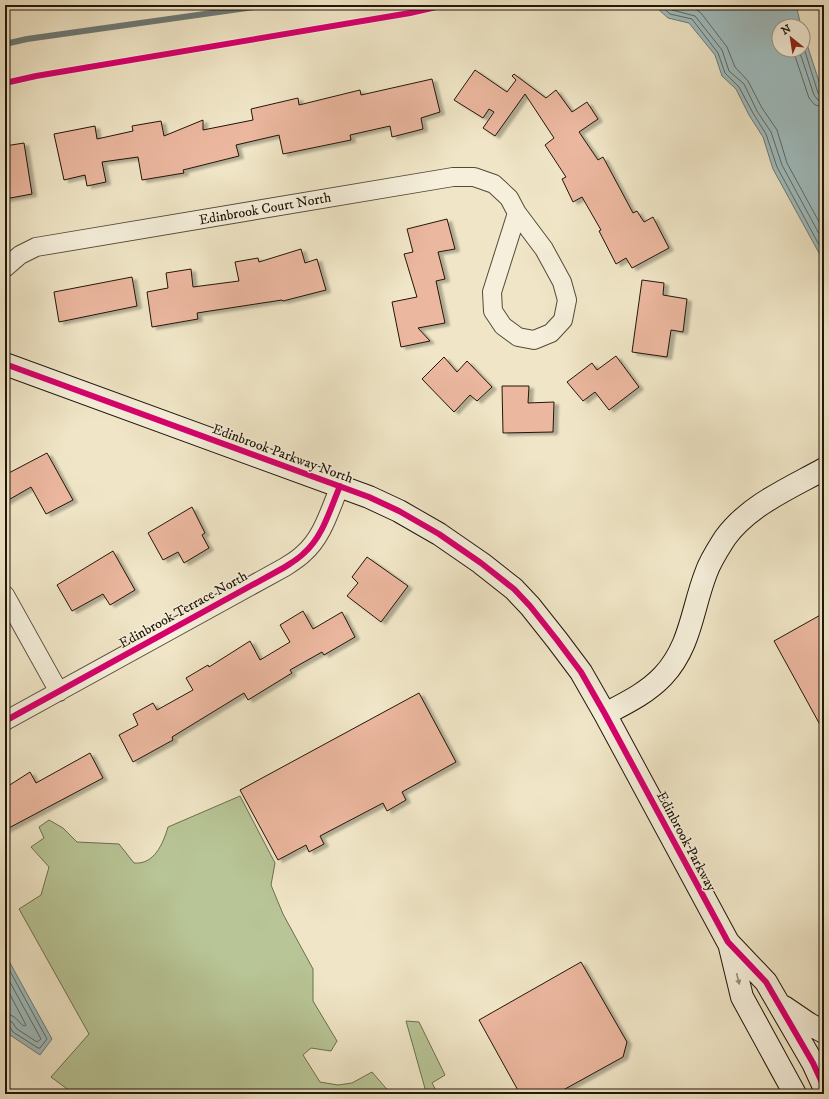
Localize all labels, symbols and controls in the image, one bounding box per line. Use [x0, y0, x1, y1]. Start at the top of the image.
north arrow [771, 18, 811, 58]
text: N [779, 22, 794, 39]
street label: Edinbrook Court North [198, 188, 333, 229]
street label: Edinbrook Parkway North [210, 420, 356, 488]
street label: Edinbrook Terrace North [116, 567, 251, 653]
street label: Edinbrook Parkway [652, 788, 720, 895]
one-way arrow [735, 973, 741, 986]

